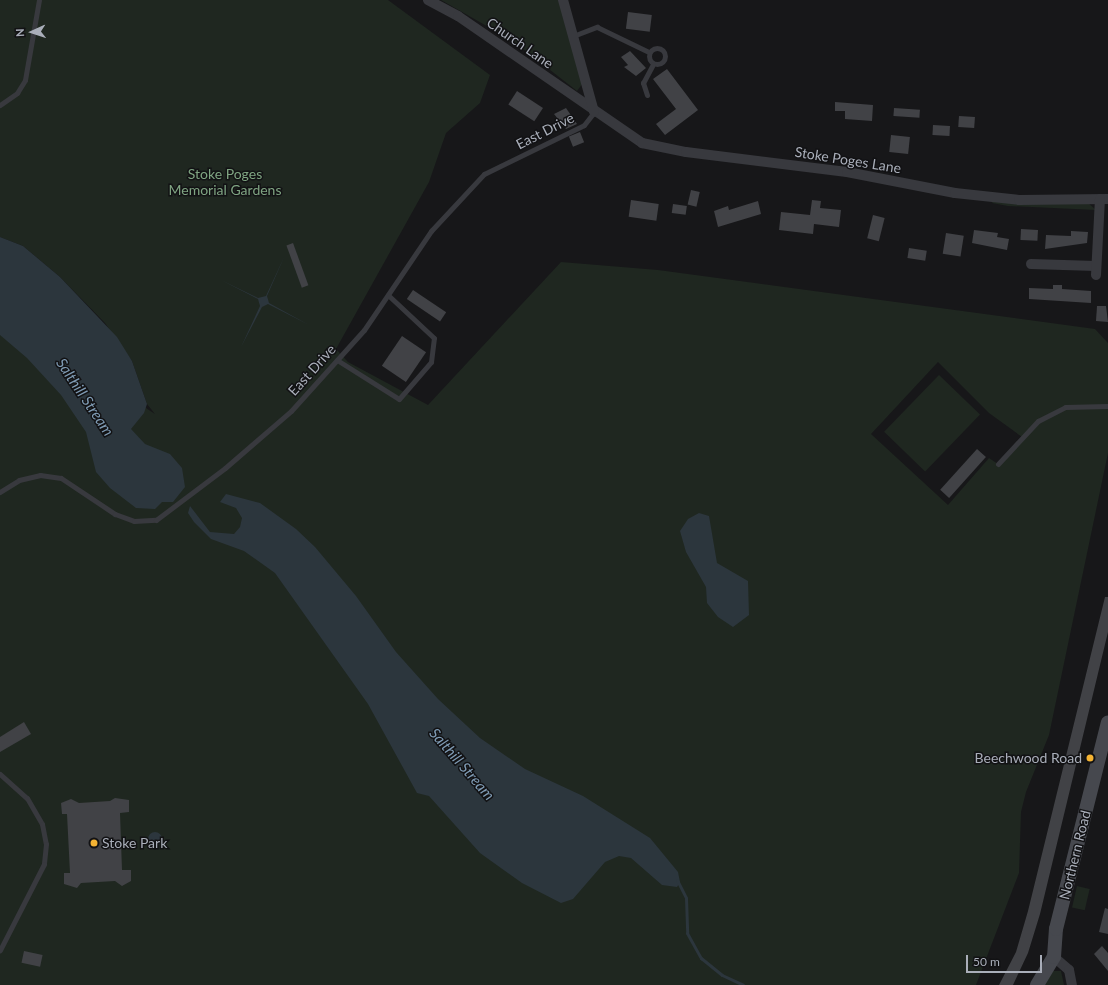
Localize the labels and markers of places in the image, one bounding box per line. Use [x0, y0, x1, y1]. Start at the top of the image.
place label: Beechwood Road [975, 750, 1082, 766]
marker: Beechwood Road [1085, 753, 1095, 763]
place label: Stoke Park [102, 835, 167, 851]
marker: Stoke Park [89, 838, 99, 848]

